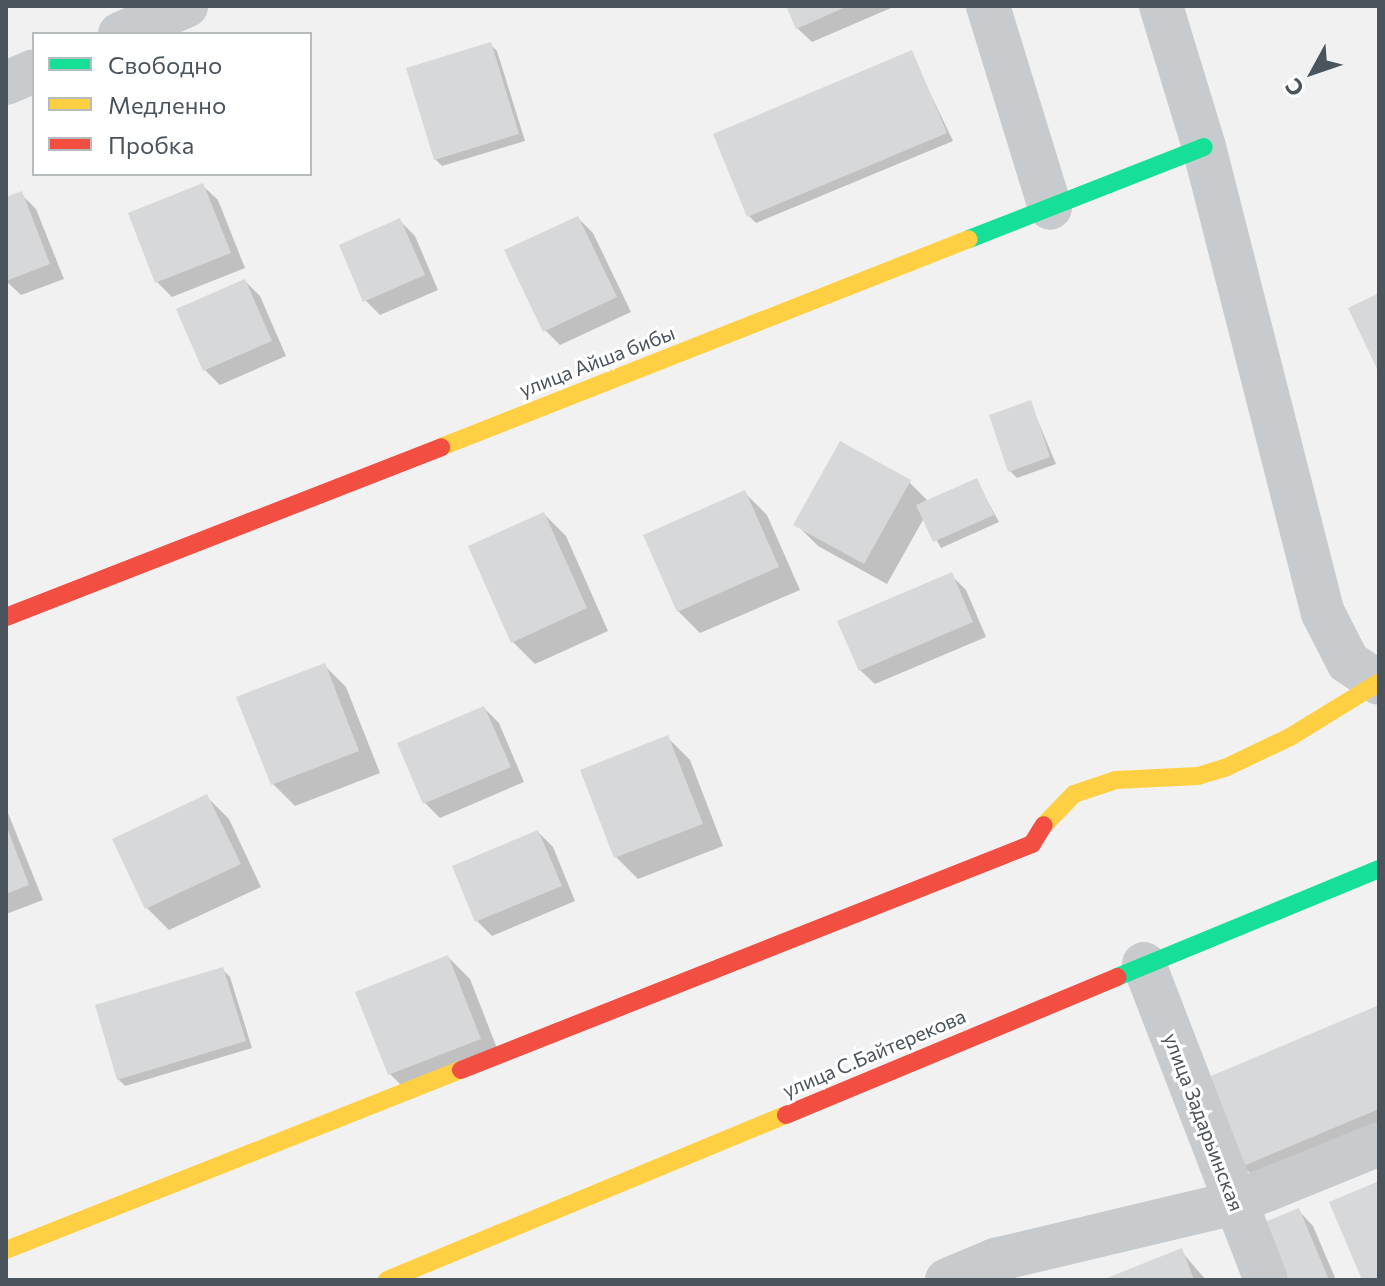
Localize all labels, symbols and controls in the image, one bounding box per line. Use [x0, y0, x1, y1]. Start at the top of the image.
legend [32, 32, 312, 176]
north arrow [1273, 32, 1353, 112]
text: Свободно [108, 50, 222, 79]
text: С [1279, 73, 1309, 102]
text: Медленно [108, 90, 226, 119]
text: Пробка [108, 130, 194, 159]
street label: улица Айша бибы [516, 320, 678, 402]
street label: улица С.Байтерекова [779, 1004, 969, 1102]
street label: улица Задарьинская [1159, 1030, 1249, 1214]

